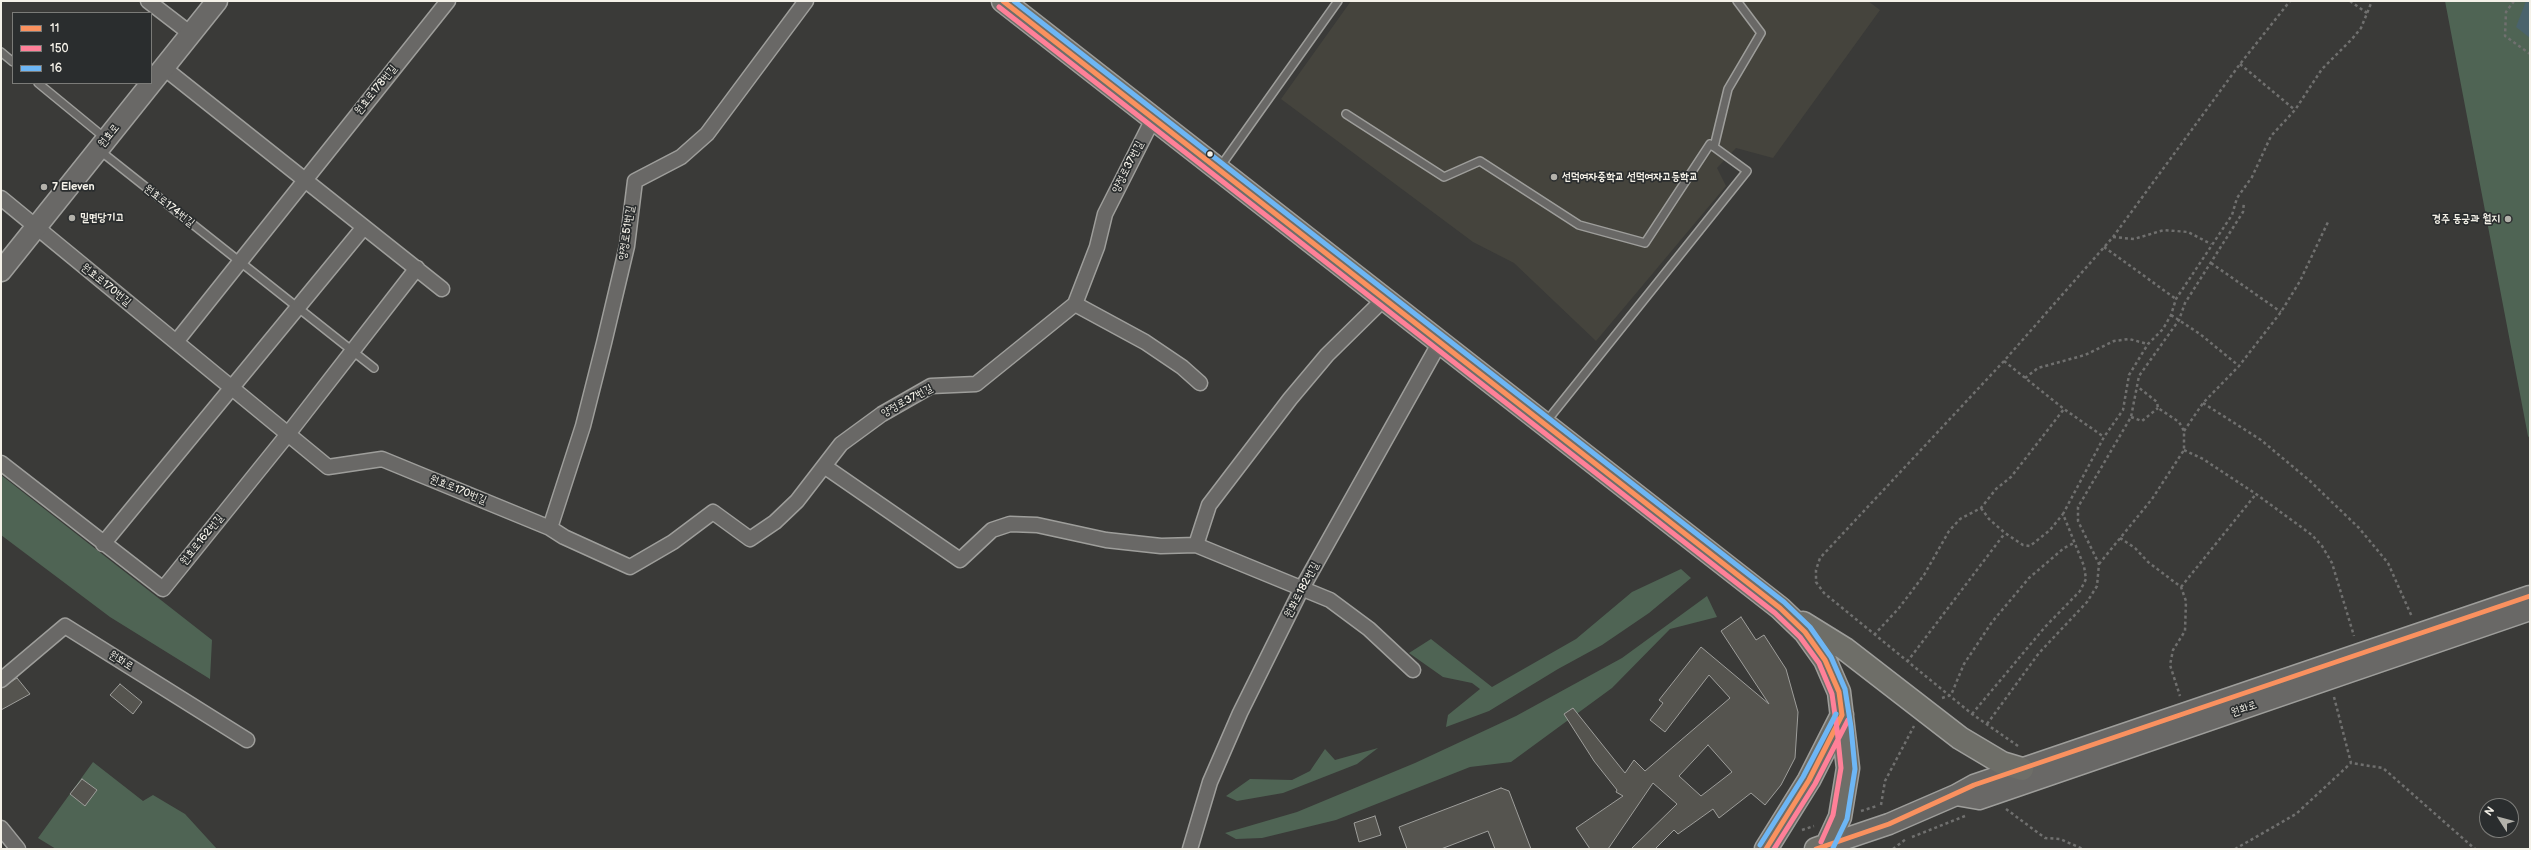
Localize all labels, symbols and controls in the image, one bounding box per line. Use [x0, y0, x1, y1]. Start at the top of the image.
legend [12, 12, 152, 84]
text: 11 [50, 21, 59, 36]
text: 150 [50, 41, 69, 56]
text: 16 [50, 61, 62, 76]
street label: 원효로178번길 [352, 62, 400, 118]
street label: 원효로 [96, 122, 122, 150]
street label: 양정로37번길 [1109, 139, 1147, 195]
unlabelled marker [1205, 149, 1215, 159]
place label: 선덕여자중학교 선덕여자고등학교 [1562, 170, 1698, 184]
marker: 선덕여자중학교 선덕여자고등학교 [1549, 172, 1559, 182]
place label: 7 Eleven [52, 180, 95, 194]
marker: 7 Eleven [39, 182, 49, 192]
street label: 원효로174번길 [141, 182, 197, 230]
street label: 양정로51번길 [616, 205, 638, 261]
place label: 밀면당기고 [80, 211, 124, 225]
place label: 경주 동궁과 월지 [2432, 212, 2500, 226]
marker: 밀면당기고 [67, 213, 77, 223]
marker: 경주 동궁과 월지 [2503, 214, 2513, 224]
street label: 원효로170번길 [78, 261, 134, 309]
street label: 양정로37번길 [879, 382, 935, 420]
street label: 원효로170번길 [428, 473, 488, 507]
street label: 원효로162번길 [177, 512, 227, 568]
street label: 원화로182번길 [1282, 560, 1322, 620]
street label: 원화로 [106, 648, 136, 674]
street label: 원화로 [2229, 698, 2259, 720]
north arrow [2479, 798, 2519, 838]
text: N [2482, 804, 2497, 818]

